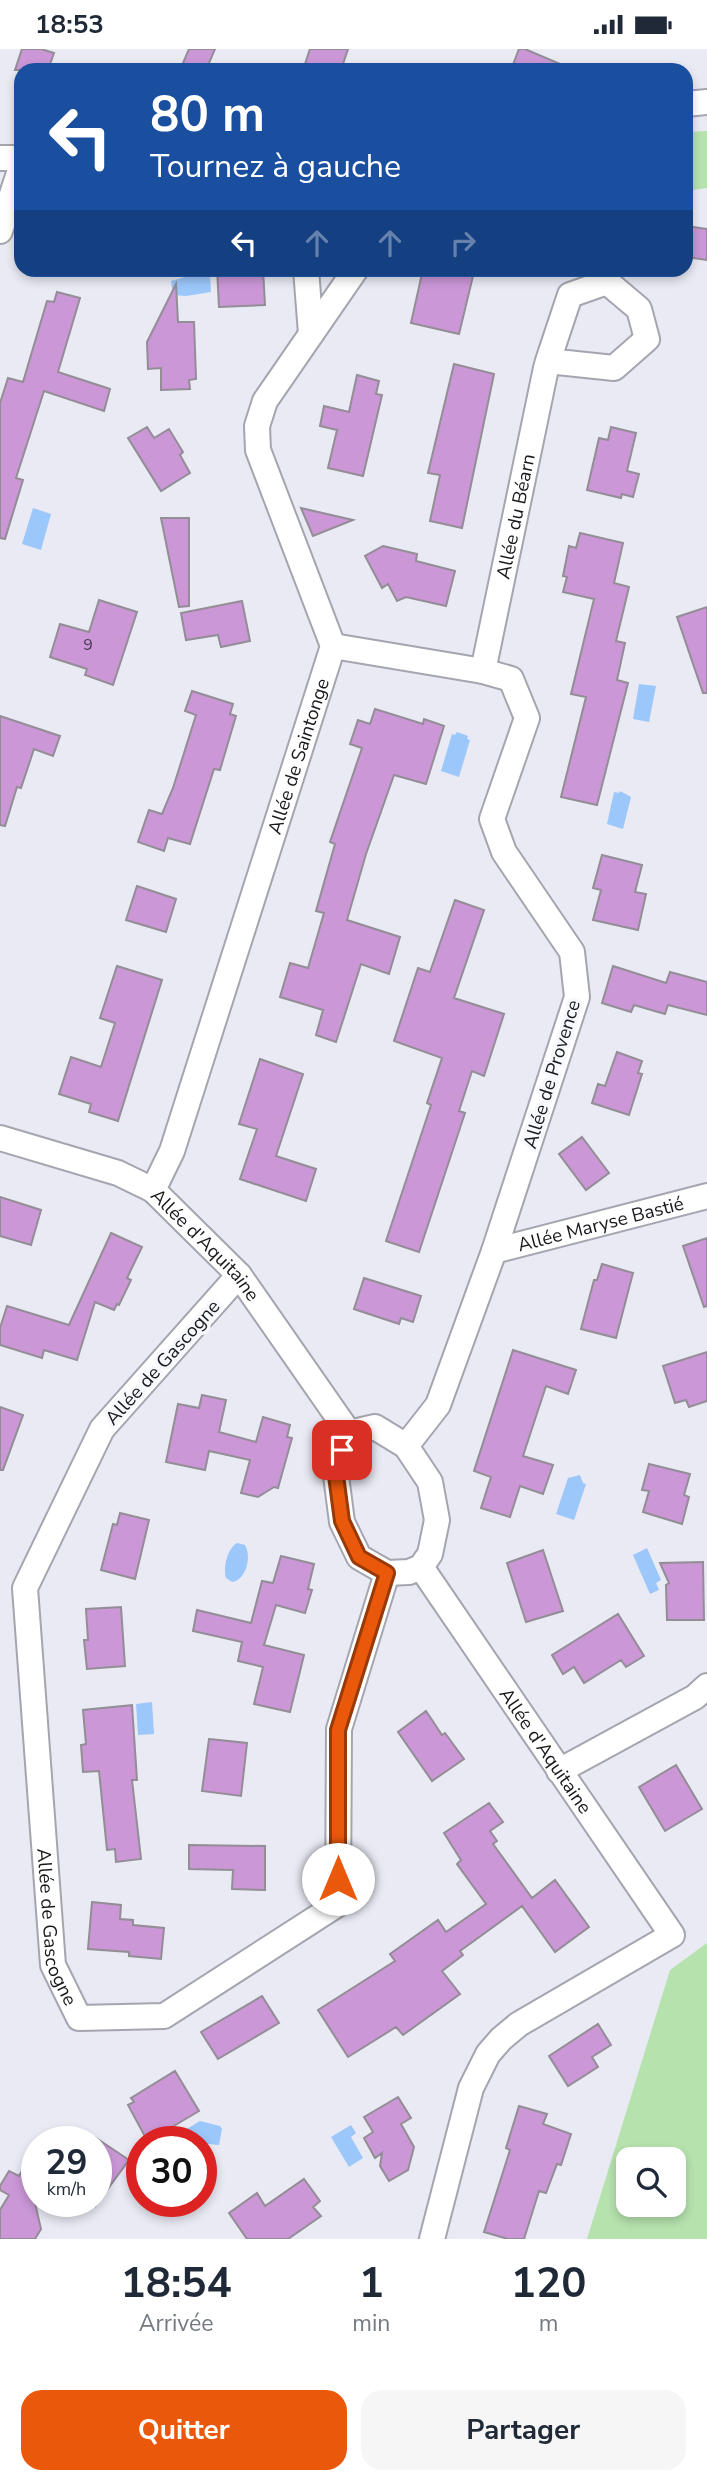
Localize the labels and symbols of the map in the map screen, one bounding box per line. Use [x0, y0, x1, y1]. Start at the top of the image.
street label: Allée du Béarn [490, 451, 542, 582]
house number: 9 [83, 634, 93, 656]
street label: Allée de Saintonge [262, 675, 336, 838]
street label: Allée de Provence [517, 997, 587, 1152]
street label: Allée d'Aquitaine [145, 1183, 265, 1307]
street label: Allée Maryse Bastié [515, 1191, 687, 1258]
street label: Allée de Gascogne [99, 1294, 226, 1431]
pin [312, 1420, 372, 1480]
street label: Allée d'Aquitaine [493, 1683, 598, 1819]
position arrow [301, 1842, 375, 1916]
street label: Allée de Gascogne [30, 1847, 83, 2010]
speed limit sign: 30 [126, 2126, 217, 2217]

